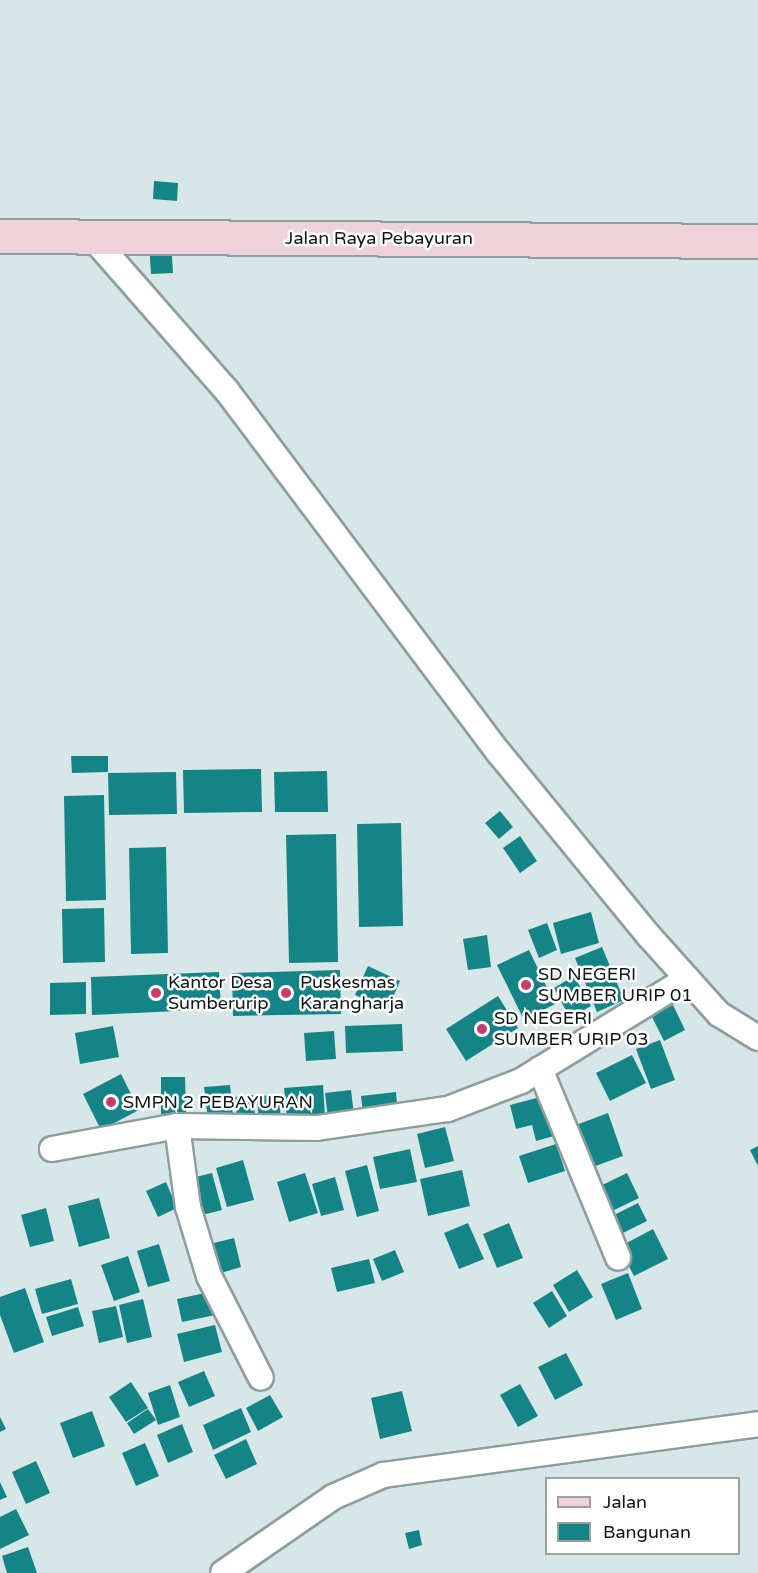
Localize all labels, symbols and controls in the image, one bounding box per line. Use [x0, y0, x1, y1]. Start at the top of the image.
street label: Jalan Raya Pebayuran [285, 227, 473, 249]
place label: SD NEGERI SUMBER URIP 01 [538, 964, 693, 1006]
place label: Kantor Desa Sumberurip [168, 972, 272, 1014]
place label: Puskesmas Karangharja [300, 972, 404, 1014]
marker: SD NEGERI SUMBER URIP 01 [519, 978, 533, 992]
marker: Puskesmas Karangharja [277, 984, 295, 1002]
marker: Kantor Desa Sumberurip [149, 986, 163, 1000]
place label: SD NEGERI SUMBER URIP 03 [494, 1008, 649, 1050]
marker: SD NEGERI SUMBER URIP 03 [475, 1022, 489, 1036]
place label: SMPN 2 PEBAYURAN [123, 1091, 313, 1113]
marker: SMPN 2 PEBAYURAN [104, 1095, 118, 1109]
legend [545, 1477, 740, 1555]
text: Jalan [603, 1491, 647, 1513]
text: Bangunan [603, 1521, 691, 1543]

